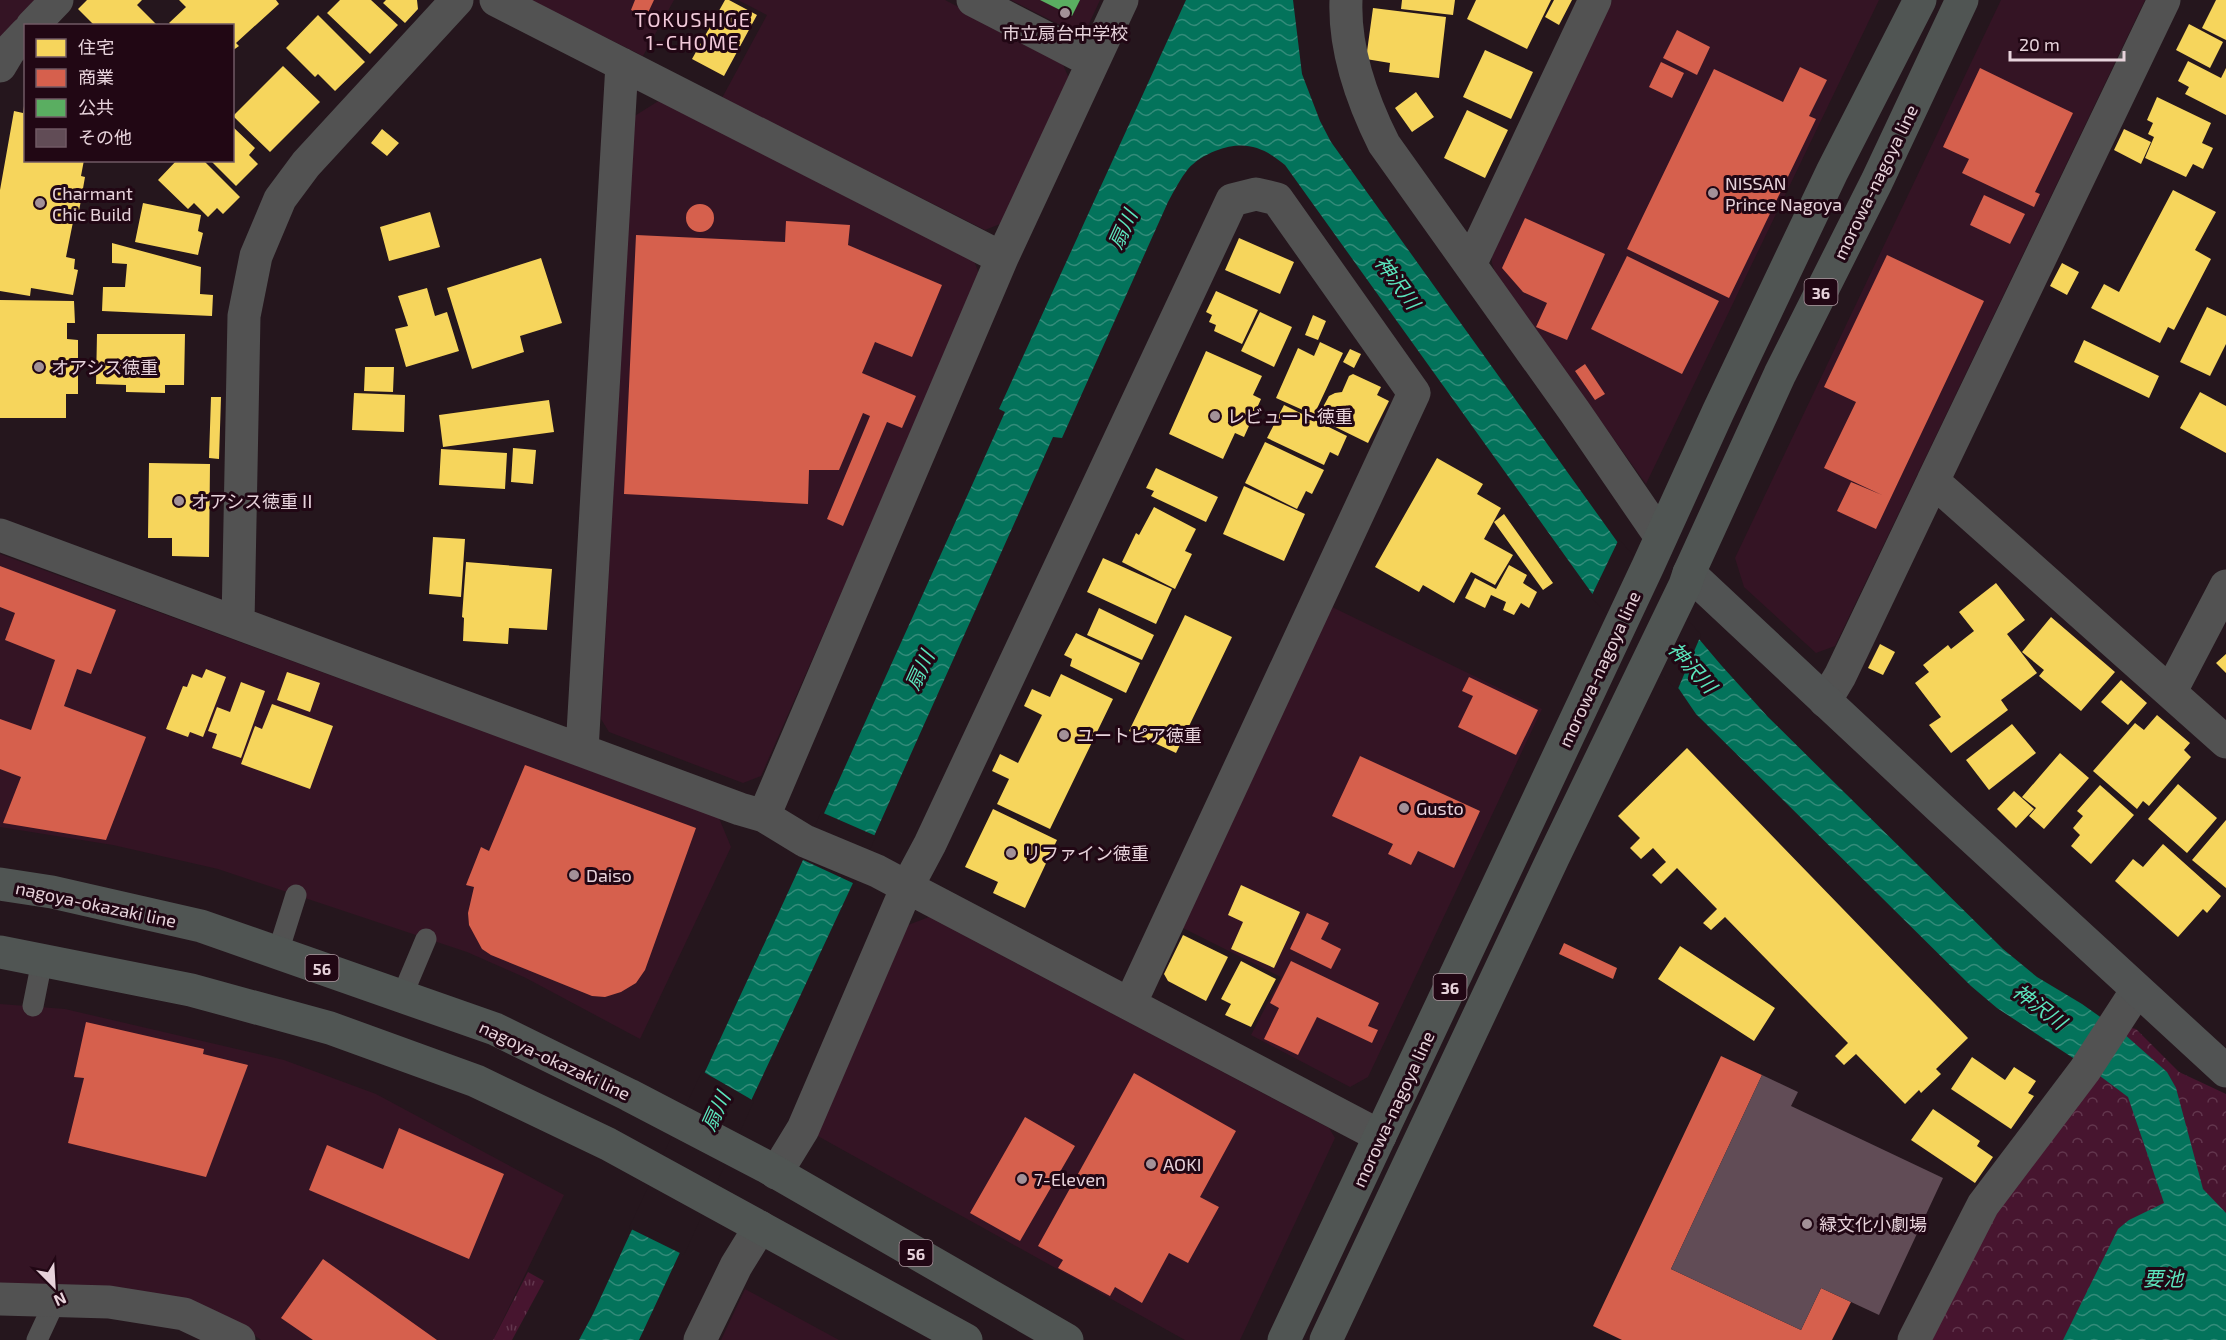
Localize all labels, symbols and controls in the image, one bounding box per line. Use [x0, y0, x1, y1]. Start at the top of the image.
marker: 市立扇台中学校 [1058, 6, 1072, 20]
district label: TOKUSHIGE 1-CHOME [635, 7, 751, 54]
place label: 市立扇台中学校 [1002, 22, 1128, 44]
legend [24, 24, 234, 162]
scale bar [2010, 24, 2124, 62]
text: 20 m [2019, 33, 2060, 55]
text: 住宅 [78, 36, 114, 58]
text: 商業 [78, 66, 114, 88]
text: 公共 [78, 96, 114, 118]
street label: morowa-nagoya line [1828, 101, 1922, 263]
text: その他 [78, 126, 132, 148]
place label: NISSAN Prince Nagoya [1725, 172, 1842, 215]
place label: Charmant Chic Build [52, 182, 133, 225]
marker: NISSAN Prince Nagoya [1706, 186, 1720, 200]
marker: Charmant Chic Build [33, 196, 47, 210]
water label: 扇川 [1103, 204, 1142, 252]
water label: 神沢川 [1371, 251, 1427, 315]
road number: 36 [1804, 279, 1838, 305]
place label: オアシス徳重 [51, 356, 158, 378]
marker: オアシス徳重 [32, 360, 46, 374]
place label: レビュート徳重 [1227, 405, 1353, 427]
marker: レビュート徳重 [1208, 409, 1222, 423]
place label: オアシス徳重Ⅱ [191, 490, 316, 512]
marker: オアシス徳重Ⅱ [172, 494, 186, 508]
street label: morowa-nagoya line [1553, 588, 1645, 750]
water label: 神沢川 [1664, 637, 1723, 699]
water label: 扇川 [900, 645, 939, 693]
place label: ユートピア徳重 [1076, 724, 1202, 746]
marker: ユートピア徳重 [1057, 728, 1071, 742]
place label: Gusto [1416, 797, 1464, 819]
marker: Gusto [1397, 801, 1411, 815]
place label: リファイン徳重 [1023, 842, 1149, 864]
marker: リファイン徳重 [1004, 846, 1018, 860]
place label: Daiso [586, 864, 632, 886]
marker: Daiso [567, 868, 581, 882]
street label: nagoya-okazaki line [14, 876, 178, 932]
road number: 56 [306, 955, 338, 981]
road number: 36 [1434, 974, 1466, 1000]
water label: 神沢川 [2009, 978, 2073, 1035]
street label: nagoya-okazaki line [476, 1015, 634, 1105]
street label: morowa-nagoya line [1347, 1028, 1439, 1190]
water label: 扇川 [696, 1086, 735, 1134]
place label: AOKI [1163, 1153, 1202, 1175]
marker: AOKI [1144, 1157, 1158, 1171]
place label: 7-Eleven [1034, 1168, 1106, 1190]
marker: 7-Eleven [1015, 1172, 1029, 1186]
place label: 緑文化小劇場 [1819, 1213, 1927, 1235]
marker: 緑文化小劇場 [1800, 1217, 1814, 1231]
road number: 56 [900, 1240, 932, 1266]
north arrow [24, 1256, 84, 1316]
water label: 要池 [2143, 1266, 2185, 1290]
text: N [51, 1289, 69, 1311]

